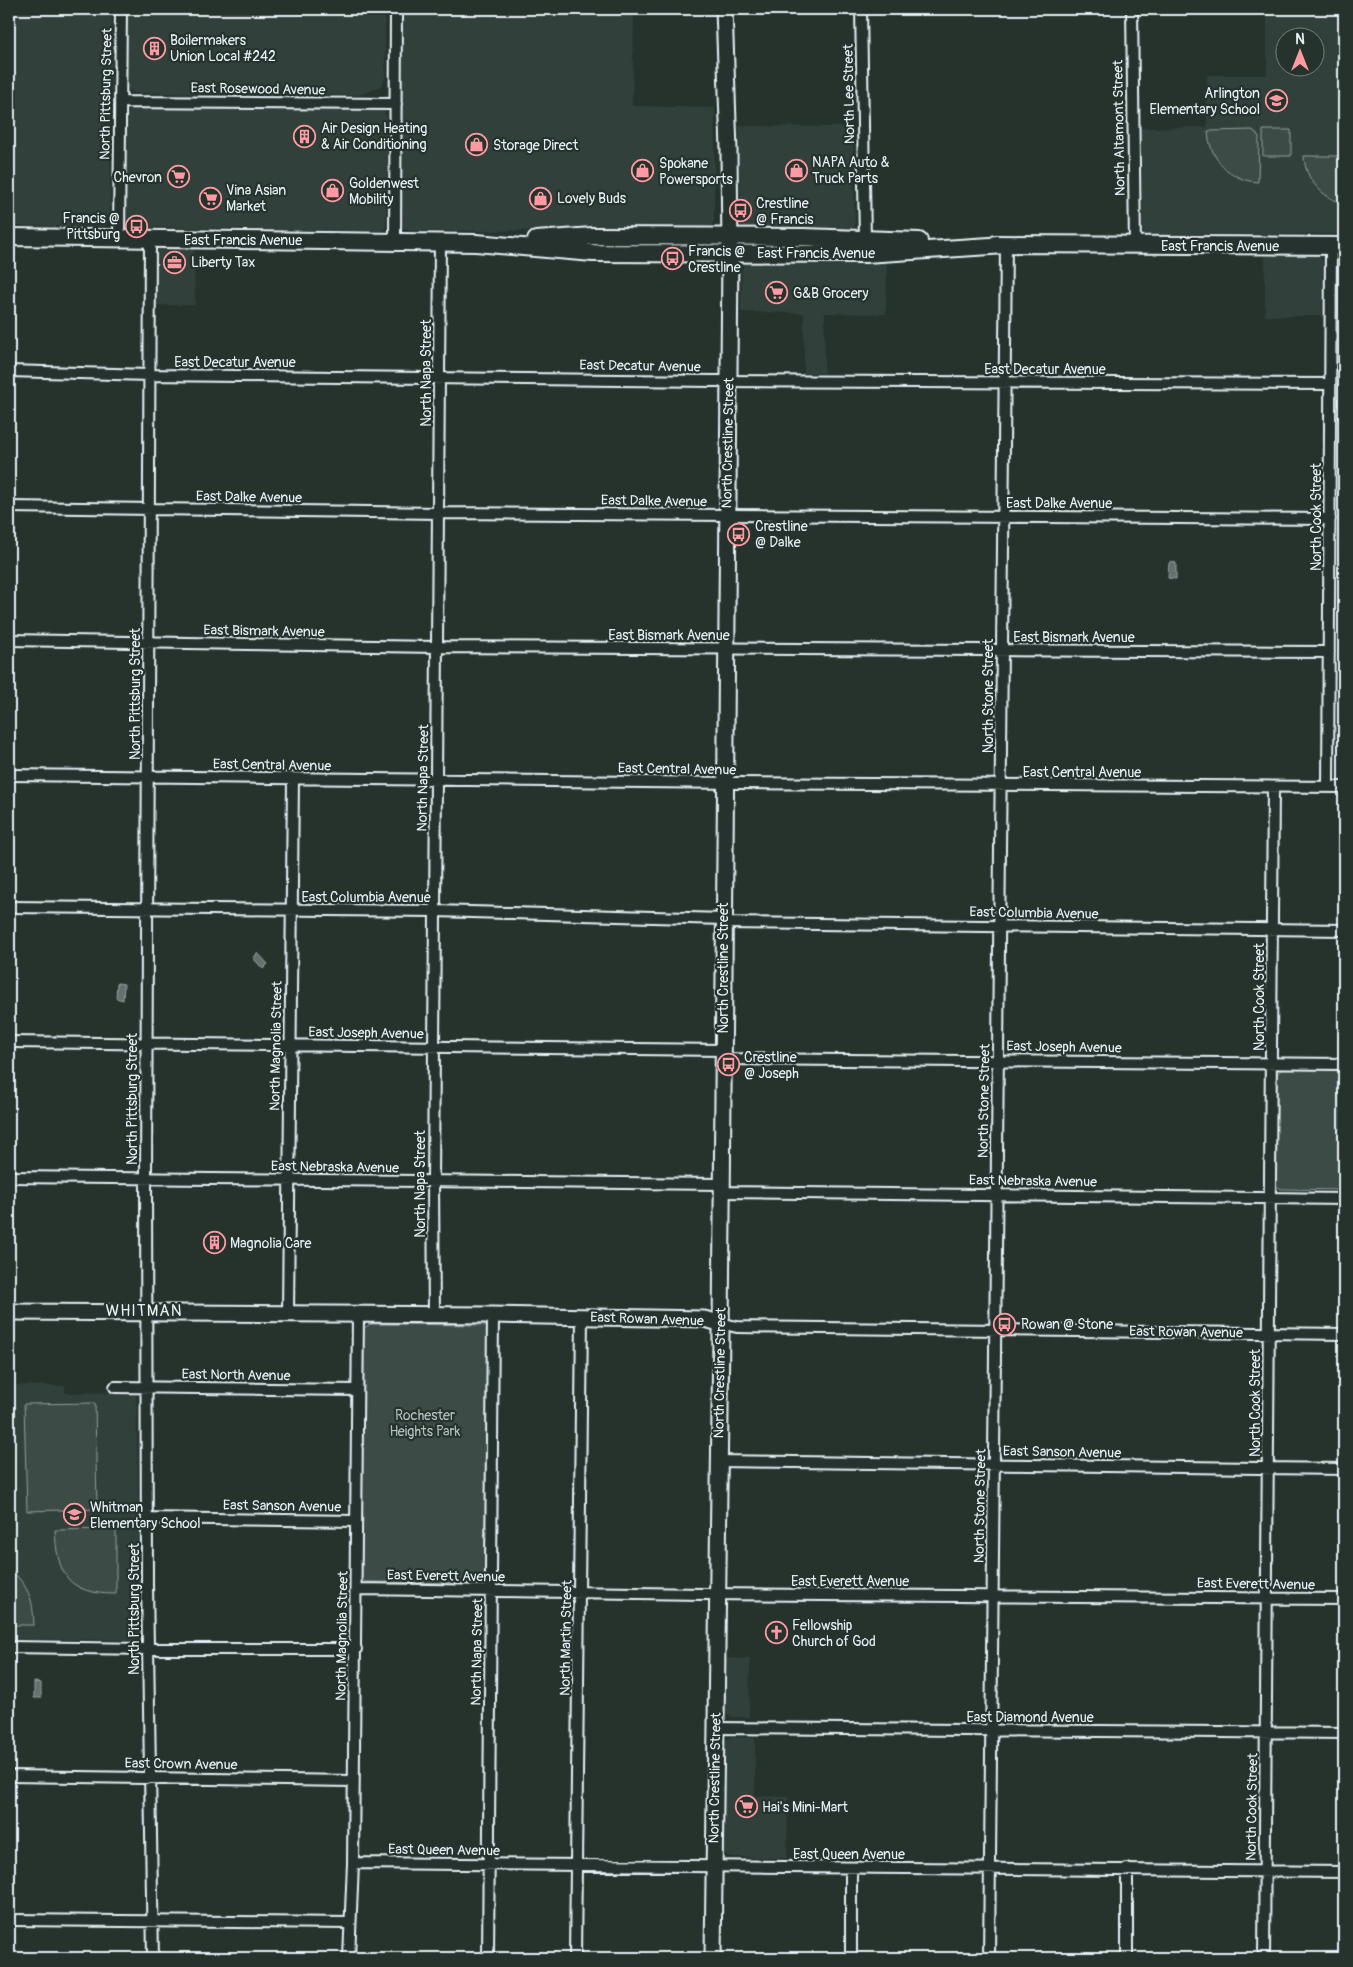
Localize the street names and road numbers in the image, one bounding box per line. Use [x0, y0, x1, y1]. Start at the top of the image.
street label: North Pittsburg Street [96, 28, 116, 160]
street label: North Lee Street [840, 44, 858, 144]
street label: North Altamont Street [1109, 59, 1129, 196]
street label: East Rosewood Avenue [190, 79, 326, 99]
street label: East Francis Avenue [184, 232, 302, 249]
street label: East Francis Avenue [1161, 238, 1279, 255]
street label: East Francis Avenue [757, 245, 875, 262]
street label: North Napa Street [418, 319, 435, 427]
street label: East Decatur Avenue [174, 354, 296, 371]
street label: East Decatur Avenue [579, 356, 701, 376]
street label: East Decatur Avenue [984, 361, 1106, 378]
street label: North Crestline Street [718, 377, 738, 509]
street label: North Cook Street [1308, 463, 1325, 571]
street label: East Dalke Avenue [196, 488, 302, 506]
street label: East Dalke Avenue [601, 492, 707, 510]
street label: East Dalke Avenue [1006, 495, 1112, 512]
street label: East Bismark Avenue [203, 621, 325, 641]
street label: East Bismark Avenue [608, 627, 730, 644]
street label: North Pittsburg Street [127, 628, 144, 760]
street label: East Bismark Avenue [1013, 629, 1135, 646]
street label: North Stone Street [980, 639, 997, 753]
street label: North Napa Street [414, 724, 432, 832]
street label: East Central Avenue [213, 755, 331, 775]
street label: East Central Avenue [618, 759, 736, 779]
street label: East Central Avenue [1023, 764, 1141, 781]
street label: East Columbia Avenue [301, 889, 431, 906]
street label: North Crestline Street [715, 902, 732, 1033]
street label: East Columbia Avenue [969, 903, 1099, 923]
street label: North Cook Street [1251, 943, 1268, 1051]
street label: North Magnolia Street [266, 981, 286, 1111]
street label: East Joseph Avenue [308, 1023, 424, 1043]
street label: North Pittsburg Street [124, 1033, 141, 1165]
street label: East Joseph Avenue [1006, 1037, 1122, 1057]
street label: North Stone Street [975, 1043, 994, 1158]
street label: North Napa Street [412, 1130, 429, 1238]
street label: East Nebraska Avenue [271, 1157, 399, 1177]
street label: East Nebraska Avenue [969, 1171, 1097, 1191]
street label: North Crestline Street [710, 1307, 730, 1439]
street label: East Rowan Avenue [590, 1309, 704, 1329]
street label: East Rowan Avenue [1129, 1323, 1243, 1341]
street label: North Cook Street [1247, 1349, 1264, 1457]
street label: East North Avenue [181, 1366, 291, 1384]
street label: East Sanson Avenue [1003, 1442, 1121, 1462]
street label: North Stone Street [971, 1448, 990, 1563]
street label: East Sanson Avenue [223, 1496, 341, 1516]
street label: North Pittsburg Street [126, 1543, 143, 1675]
street label: East Everett Avenue [387, 1566, 505, 1586]
street label: North Magnolia Street [332, 1571, 352, 1701]
street label: East Everett Avenue [791, 1573, 909, 1590]
street label: East Everett Avenue [1197, 1574, 1315, 1594]
street label: North Martin Street [556, 1580, 576, 1696]
street label: North Napa Street [468, 1598, 486, 1706]
street label: East Diamond Avenue [966, 1709, 1094, 1726]
street label: North Crestline Street [705, 1712, 725, 1844]
street label: North Cook Street [1243, 1753, 1261, 1861]
street label: East Crown Avenue [124, 1755, 238, 1773]
street label: East Queen Avenue [388, 1841, 500, 1859]
street label: East Queen Avenue [793, 1846, 905, 1863]

